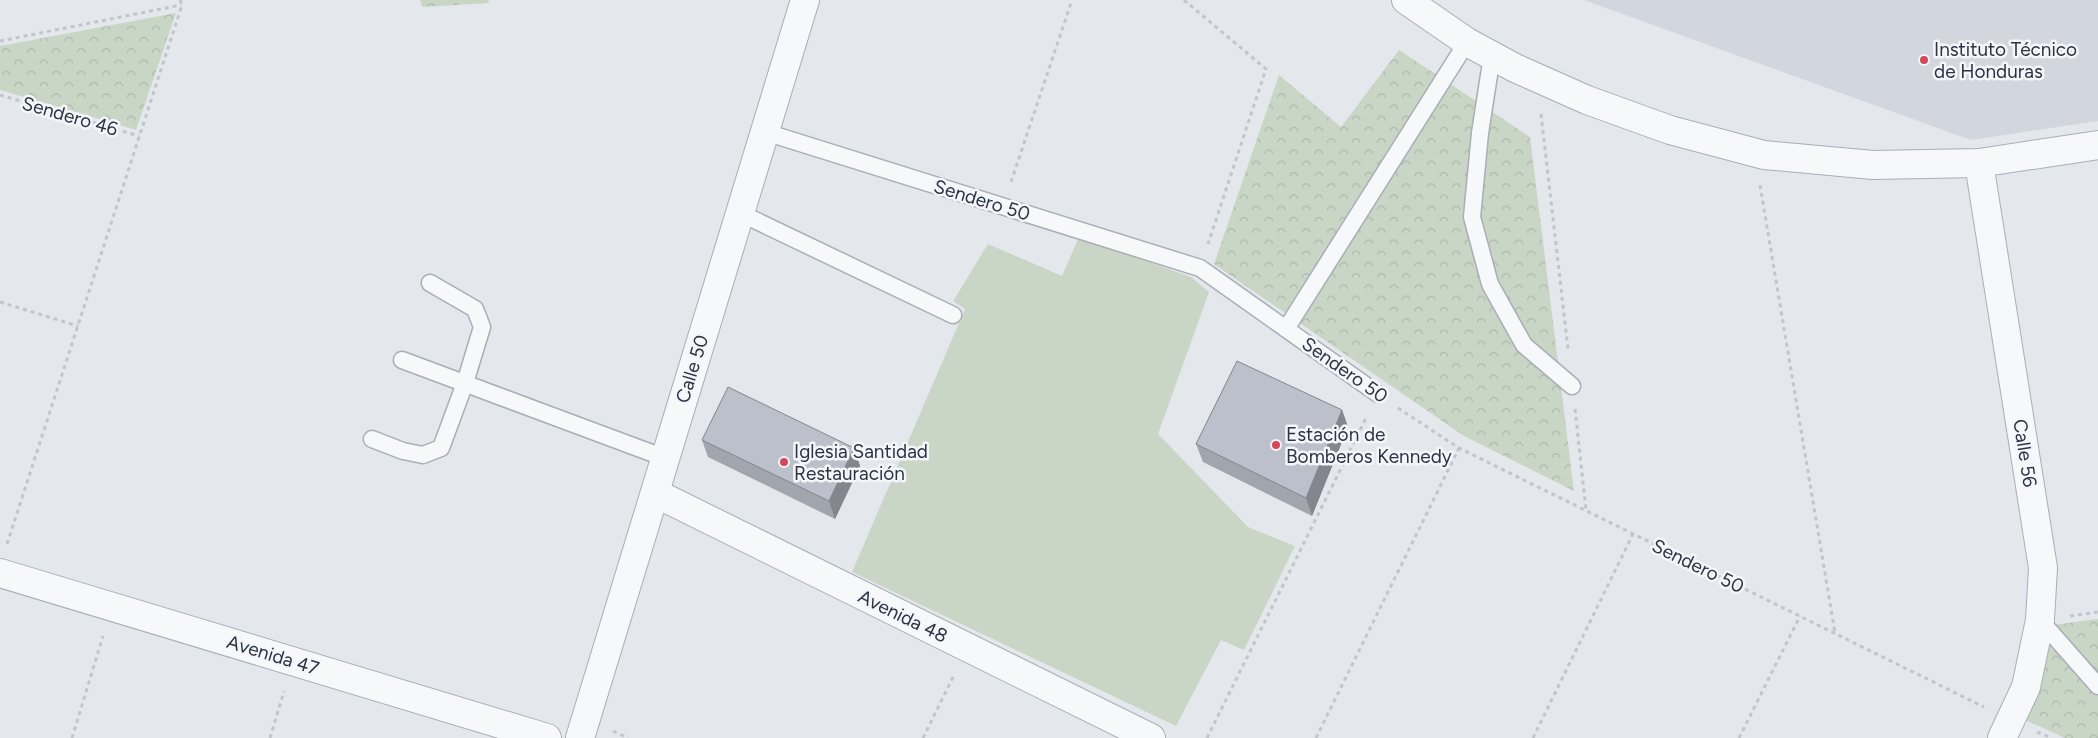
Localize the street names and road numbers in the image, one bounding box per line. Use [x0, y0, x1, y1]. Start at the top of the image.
street label: Sendero 46 [19, 91, 121, 141]
street label: Sendero 50 [931, 174, 1033, 226]
street label: Calle 50 [671, 332, 713, 406]
street label: Sendero 50 [1298, 332, 1392, 408]
street label: Calle 56 [2008, 417, 2042, 489]
street label: Sendero 50 [1648, 534, 1748, 598]
street label: Avenida 48 [855, 584, 951, 648]
street label: Avenida 47 [224, 630, 322, 680]

